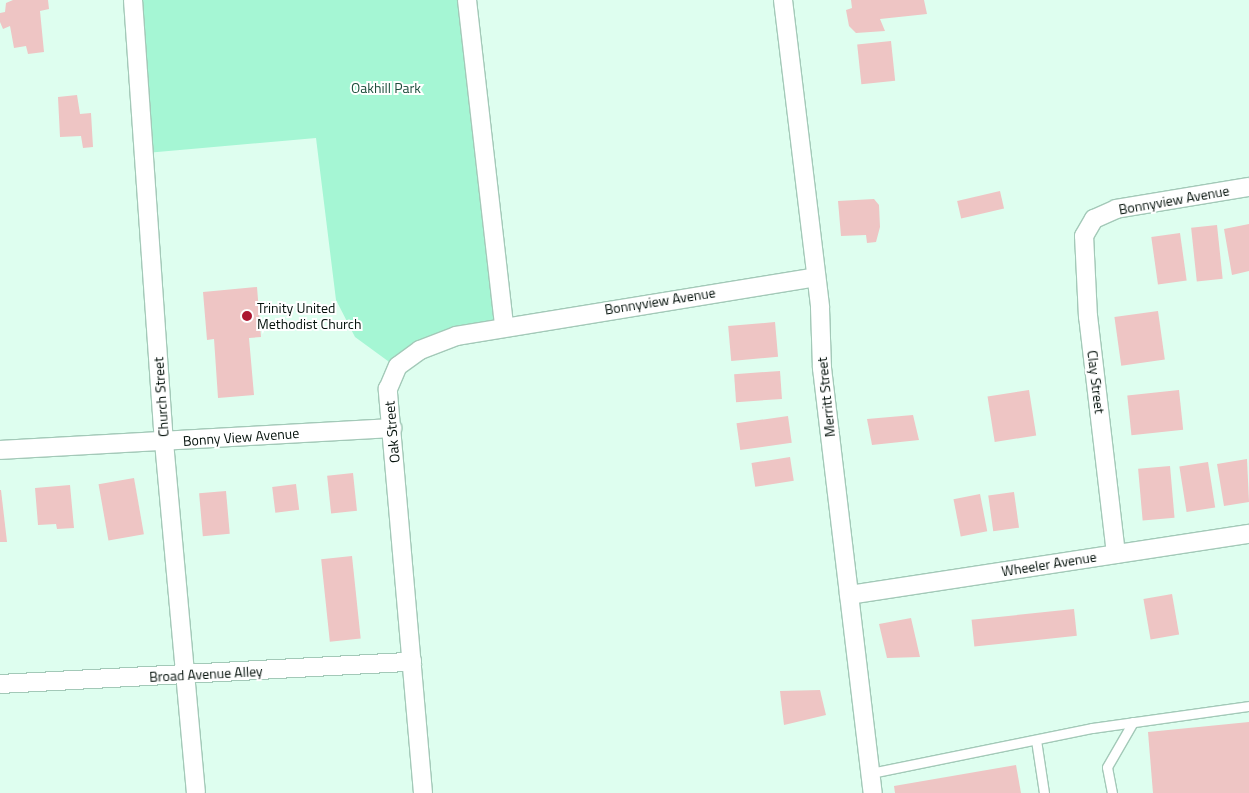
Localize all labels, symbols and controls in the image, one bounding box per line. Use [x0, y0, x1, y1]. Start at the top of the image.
park label: Oakhill Park [351, 80, 421, 96]
street label: Bonnyview Avenue [1117, 182, 1231, 218]
street label: Bonnyview Avenue [603, 284, 717, 318]
place label: Trinity United Methodist Church [257, 300, 361, 332]
marker: Trinity United Methodist Church [241, 310, 253, 322]
street label: Clay Street [1084, 349, 1108, 415]
street label: Church Street [150, 356, 172, 438]
street label: Merritt Street [813, 356, 839, 438]
street label: Oak Street [381, 400, 403, 464]
street label: Bonny View Avenue [182, 425, 300, 449]
street label: Wheeler Avenue [1000, 548, 1098, 580]
street label: Broad Avenue Alley [149, 663, 263, 685]

